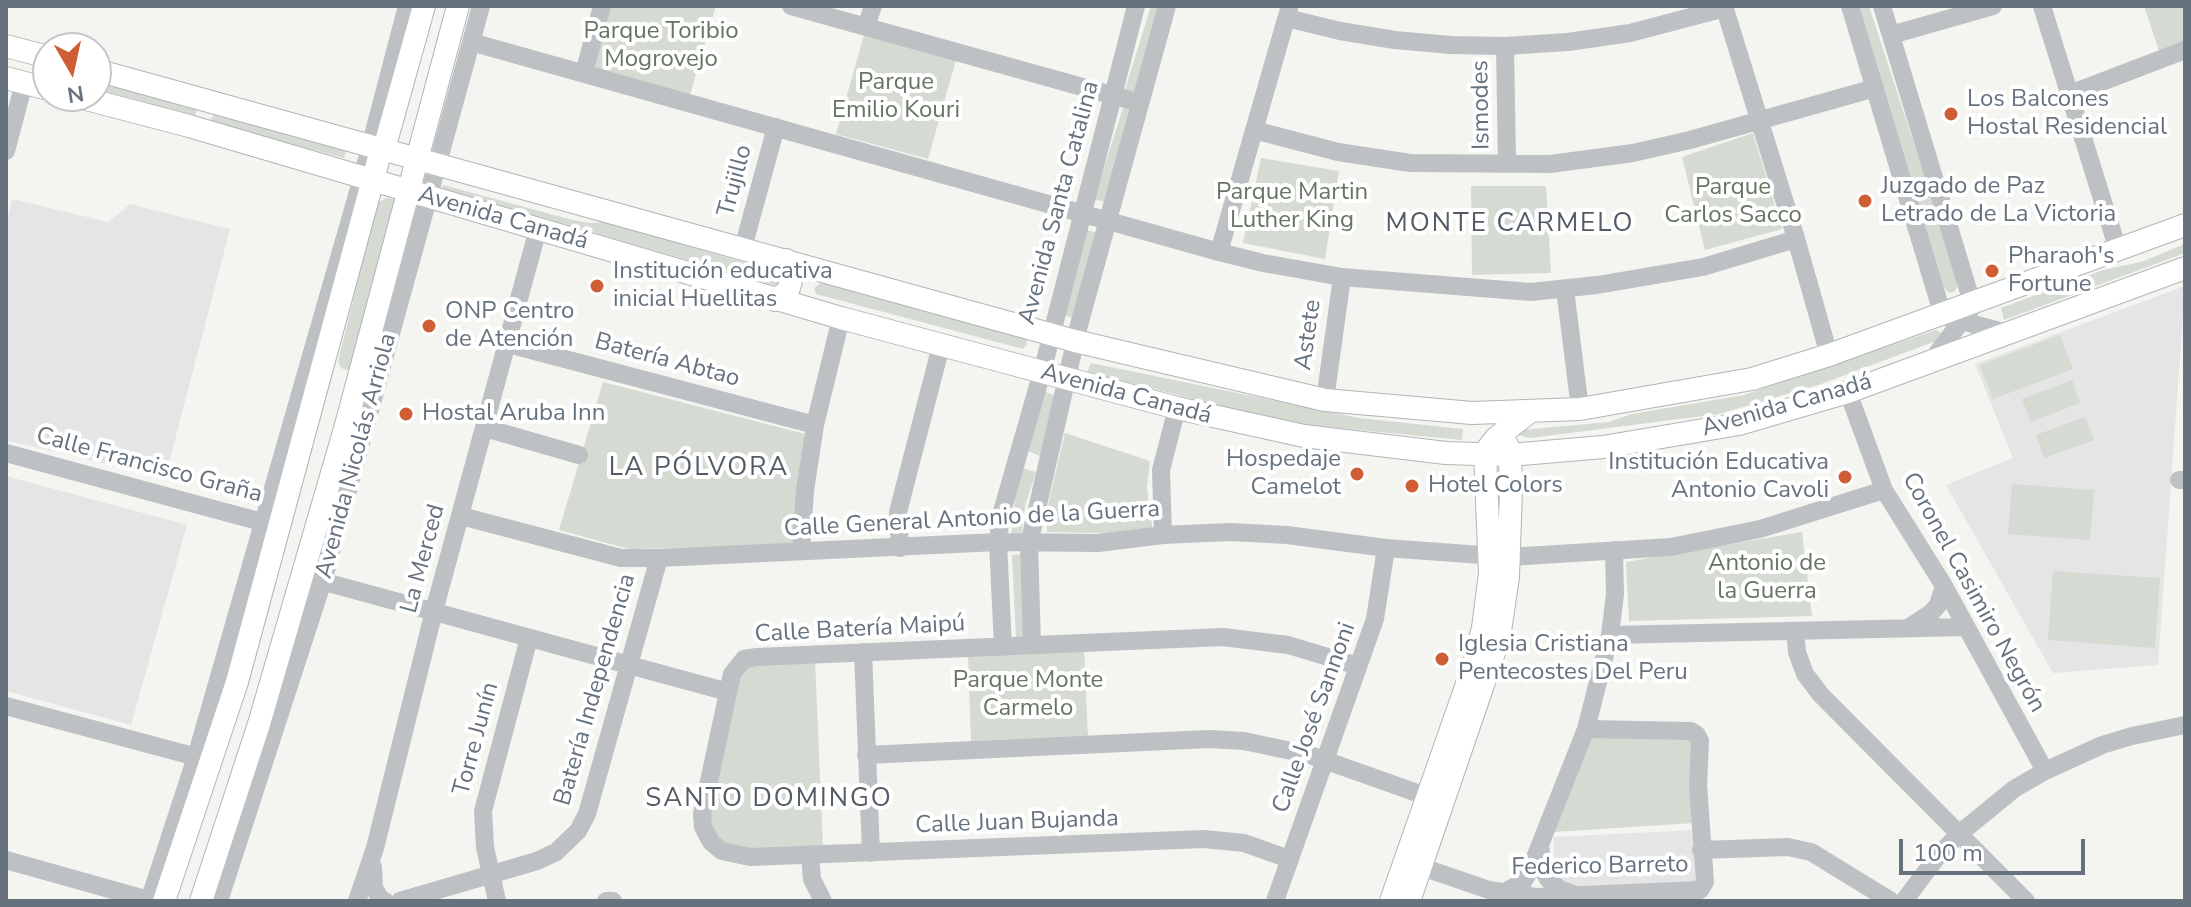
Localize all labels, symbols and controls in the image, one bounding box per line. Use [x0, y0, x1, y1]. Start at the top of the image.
park label: Parque Toribio Mogrovejo [583, 18, 739, 74]
north arrow [32, 32, 112, 112]
street label: Ismodes [1467, 60, 1497, 150]
park label: Parque Emilio Kouri [832, 69, 960, 125]
text: N [65, 78, 86, 110]
street label: Avenida Santa Catalina [1014, 78, 1106, 328]
place label: Los Balcones Hostal Residencial [1967, 86, 2167, 142]
marker: Los Balcones Hostal Residencial [1942, 105, 1960, 123]
street label: Trujillo [713, 142, 759, 220]
place label: Juzgado de Paz Letrado de La Victoria [1881, 173, 2116, 229]
park label: Parque Carlos Sacco [1664, 174, 1802, 230]
park label: Parque Martin Luther King [1216, 179, 1368, 235]
street label: Avenida Canadá [415, 181, 591, 257]
marker: Juzgado de Paz Letrado de La Victoria [1856, 192, 1874, 210]
district label: MONTE CARMELO [1386, 209, 1634, 241]
place label: Pharaoh's Fortune [2008, 243, 2115, 299]
place label: Institución educativa inicial Huellitas [613, 258, 833, 314]
marker: Pharaoh's Fortune [1983, 262, 2001, 280]
marker: Institución educativa inicial Huellitas [588, 277, 606, 295]
place label: ONP Centro de Atención [445, 298, 574, 354]
street label: Astete [1290, 298, 1328, 372]
marker: ONP Centro de Atención [420, 317, 438, 335]
street label: Batería Abtao [591, 328, 743, 394]
street label: Avenida Nicolás Arriola [310, 330, 404, 582]
street label: Avenida Canadá [1038, 358, 1214, 432]
street label: Avenida Canadá [1699, 368, 1875, 444]
place label: Hostal Aruba Inn [422, 400, 605, 428]
marker: Hostal Aruba Inn [397, 405, 415, 423]
street label: Calle Francisco Graña [33, 422, 265, 510]
place label: Hospedaje Camelot [1226, 446, 1341, 502]
place label: Institución Educativa Antonio Cavoli [1608, 449, 1829, 505]
district label: LA PÓLVORA [609, 453, 789, 485]
marker: Hospedaje Camelot [1348, 465, 1366, 483]
marker: Institución Educativa Antonio Cavoli [1836, 468, 1854, 486]
street label: Coronel Casimiro Negrón [1895, 468, 2051, 718]
place label: Hotel Colors [1428, 472, 1563, 500]
marker: Hotel Colors [1403, 477, 1421, 495]
street label: Calle General Antonio de la Guerra [783, 496, 1161, 544]
street label: La Merced [396, 502, 452, 616]
park label: Antonio de la Guerra [1708, 550, 1826, 606]
street label: Batería Independencia [549, 571, 643, 809]
street label: Calle Batería Maipú [754, 610, 966, 650]
street label: Calle José Sannoni [1267, 619, 1363, 817]
place label: Iglesia Cristiana Pentecostes Del Peru [1458, 631, 1688, 687]
marker: Iglesia Cristiana Pentecostes Del Peru [1433, 650, 1451, 668]
park label: Parque Monte Carmelo [953, 667, 1103, 723]
street label: Torre Junín [448, 679, 506, 799]
district label: SANTO DOMINGO [645, 784, 893, 816]
street label: Calle Juan Bujanda [915, 805, 1119, 841]
scale bar [1903, 823, 2089, 873]
text: 100 m [1913, 837, 1983, 869]
street label: Federico Barreto [1511, 851, 1689, 883]

